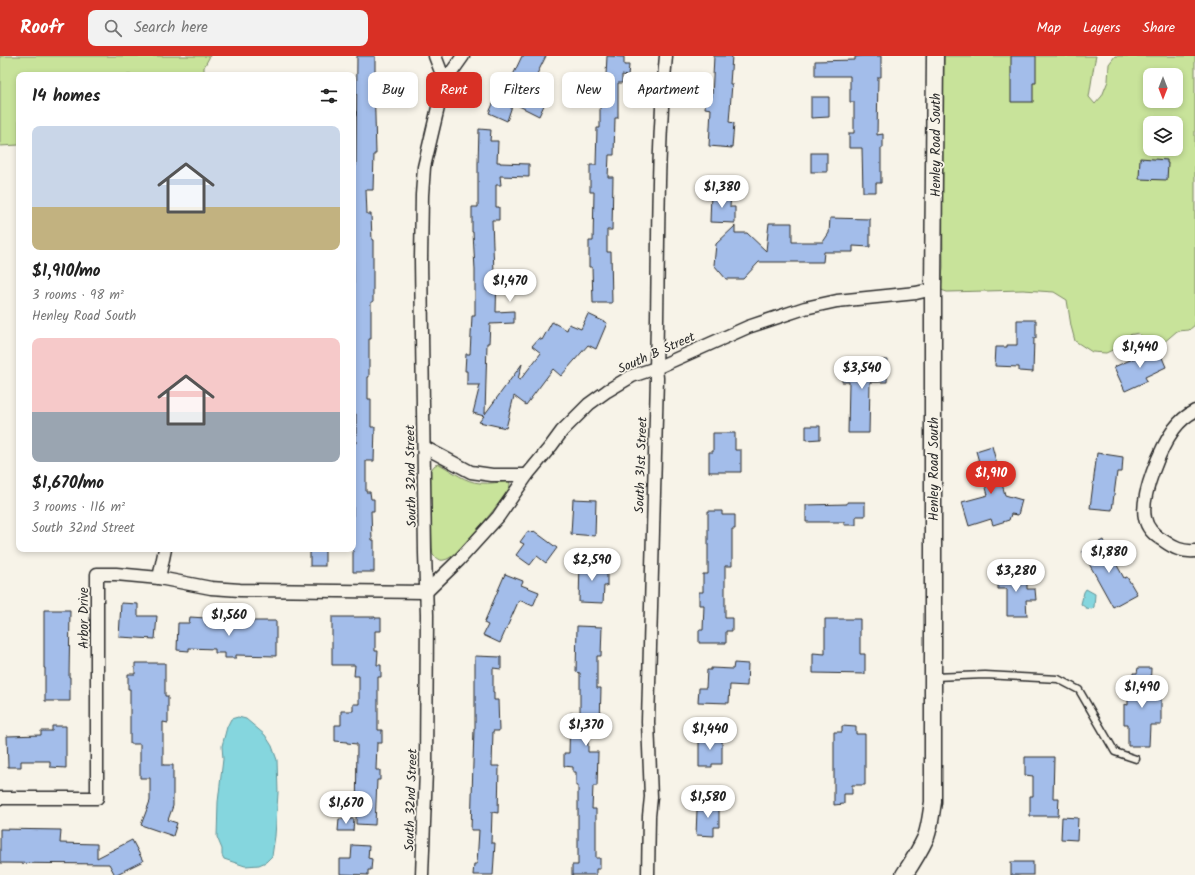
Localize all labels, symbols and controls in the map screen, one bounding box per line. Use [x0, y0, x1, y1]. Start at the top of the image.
search box [88, 10, 368, 46]
text: Roofr [20, 13, 64, 43]
text: Search here [134, 16, 208, 40]
icon: search [102, 17, 124, 39]
text: Map [1037, 17, 1061, 39]
text: Layers [1083, 17, 1121, 39]
text: Share [1143, 17, 1175, 39]
north arrow [1143, 68, 1183, 108]
map controls [1143, 68, 1183, 156]
chip: Buy [368, 72, 418, 108]
chip: Rent [426, 72, 482, 108]
chip: Filters [490, 72, 554, 108]
chip: New [562, 72, 615, 108]
chip: Apartment [623, 72, 713, 108]
text: 14 homes [32, 83, 100, 110]
icon: filters [318, 85, 340, 107]
street label: Henley Road South [926, 93, 947, 197]
button: layers [1143, 116, 1183, 156]
icon: home [150, 152, 222, 224]
pin: $1,380 [689, 175, 755, 209]
text: $1,380 [704, 177, 740, 198]
text: $1,910/mo [32, 258, 101, 285]
pin: $1,470 [477, 269, 543, 303]
text: $1,470 [493, 271, 527, 292]
text: 3 rooms · 98 m² [32, 285, 124, 306]
text: Henley Road South [32, 306, 136, 327]
street label: South B Street [615, 327, 700, 380]
pin: $1,440 [1107, 335, 1173, 369]
text: $1,440 [1122, 337, 1158, 358]
pin: $3,540 [829, 356, 895, 390]
text: $3,540 [843, 358, 881, 379]
icon: home [150, 364, 222, 436]
street label: South 31st Street [629, 415, 654, 514]
street label: Henley Road South [924, 417, 945, 521]
street label: South 32nd Street [400, 423, 423, 528]
pin: $1,910 [958, 461, 1024, 495]
text: $1,910 [975, 463, 1007, 484]
text: $1,670/mo [32, 470, 104, 497]
text: 3 rooms · 116 m² [32, 497, 125, 518]
text: South 32nd Street [32, 518, 135, 539]
pin: $1,880 [1076, 540, 1142, 574]
text: $1,880 [1090, 542, 1128, 563]
pin: $2,590 [559, 548, 625, 582]
text: $2,590 [573, 550, 611, 571]
pin: $3,280 [983, 559, 1049, 593]
text: $3,280 [996, 561, 1036, 582]
street label: Arbor Drive [74, 587, 95, 649]
pin: $1,560 [196, 603, 262, 637]
text: $1,560 [211, 605, 247, 626]
pin: $1,490 [1109, 675, 1175, 709]
text: $1,490 [1124, 677, 1160, 698]
pin: $1,370 [553, 713, 619, 747]
text: $1,370 [569, 715, 603, 736]
pin: $1,440 [677, 717, 743, 751]
text: $1,440 [692, 719, 728, 740]
street label: South 32nd Street [399, 747, 424, 852]
pin: $1,580 [675, 785, 741, 819]
text: $1,580 [690, 787, 726, 808]
pin: $1,670 [313, 791, 379, 825]
text: $1,670 [329, 793, 363, 814]

